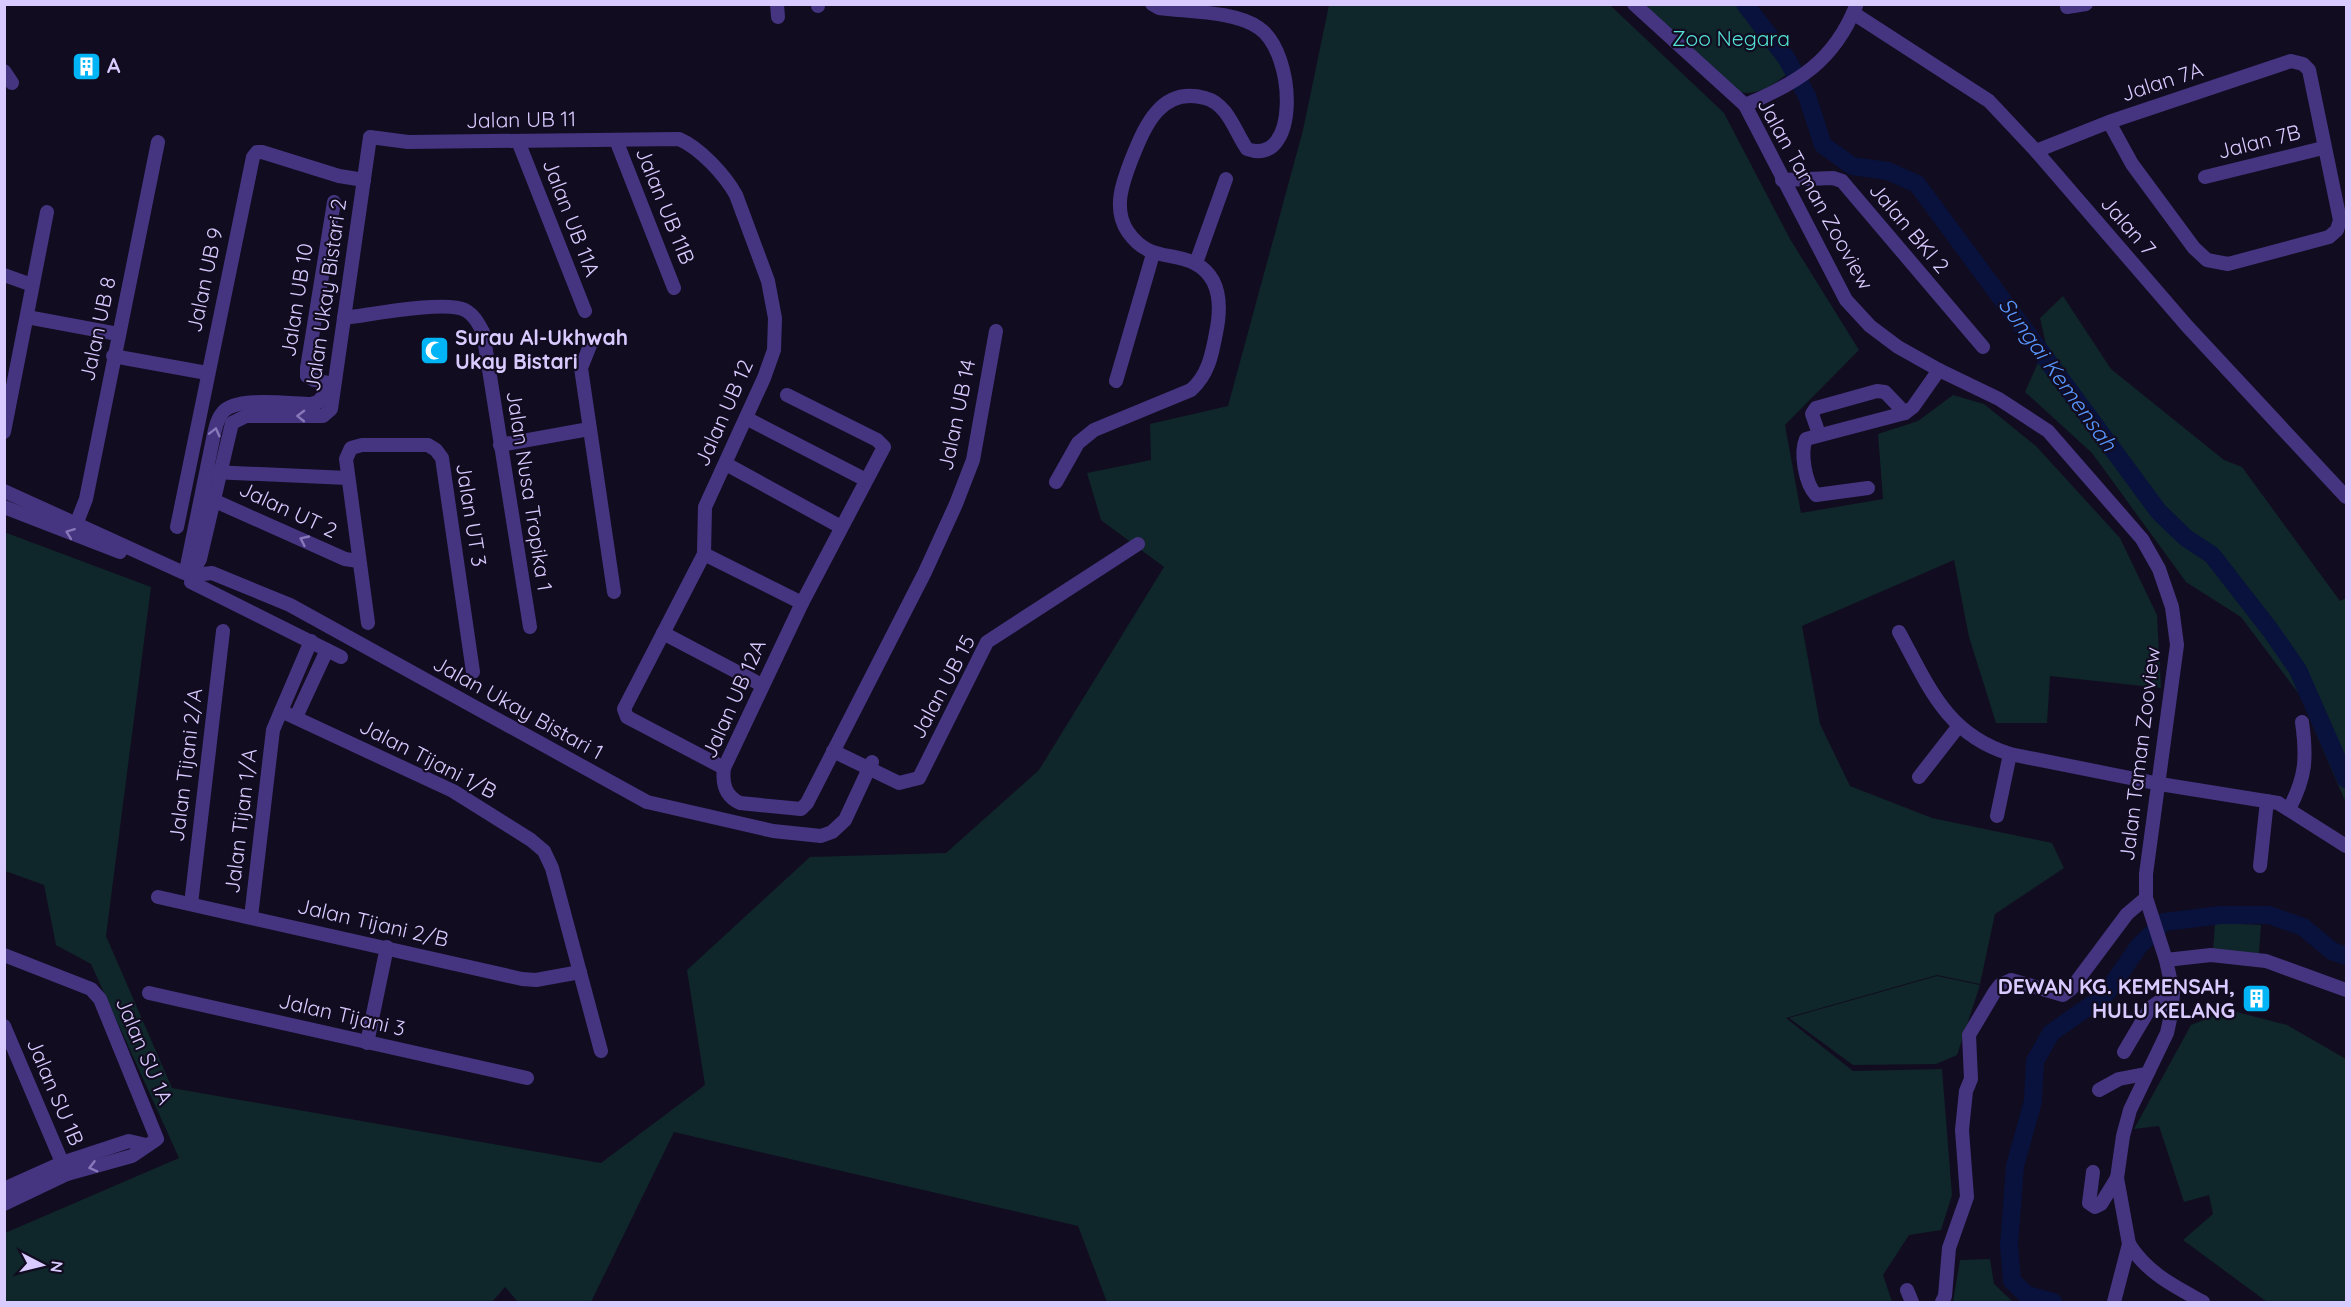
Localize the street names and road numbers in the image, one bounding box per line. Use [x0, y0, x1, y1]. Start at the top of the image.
street label: Jalan 7A [2117, 56, 2206, 106]
street label: Jalan Taman Zooview [1752, 93, 1880, 294]
street label: Jalan UB 11 [466, 105, 576, 133]
street label: Jalan 7B [2215, 118, 2303, 164]
street label: Jalan UB 11B [631, 143, 701, 268]
street label: Jalan UB 11A [538, 155, 606, 280]
street label: Jalan BKI 2 [1864, 177, 1955, 278]
street label: Jalan 7 [2096, 190, 2162, 261]
street label: Jalan Ukay Bistari 2 [299, 197, 351, 393]
street label: Jalan UB 9 [180, 225, 228, 334]
street label: Jalan UB 10 [274, 241, 318, 359]
street label: Jalan UB 8 [73, 274, 121, 383]
street label: Jalan UB 12 [688, 355, 758, 470]
street label: Jalan UB 14 [932, 357, 980, 473]
street label: Jalan Nusa Tropika 1 [501, 389, 559, 593]
street label: Jalan UT 3 [451, 461, 493, 569]
street label: Jalan UT 2 [235, 475, 342, 543]
street label: Jalan UB 15 [904, 630, 980, 743]
street label: Jalan UB 12A [695, 635, 771, 762]
street label: Jalan Taman Zooview [2113, 645, 2165, 862]
street label: Jalan Ukay Bistari 1 [429, 650, 608, 765]
street label: Jalan Tijani 2/A [163, 687, 207, 843]
street label: Jalan Tijani 1/B [355, 712, 501, 804]
street label: Jalan Tijan 1/A [218, 747, 262, 895]
street label: Jalan Tijani 2/B [295, 892, 451, 952]
street label: Jalan Tijani 3 [276, 987, 408, 1041]
street label: Jalan SU 1A [111, 993, 179, 1108]
street label: Jalan SU 1B [22, 1034, 90, 1149]

